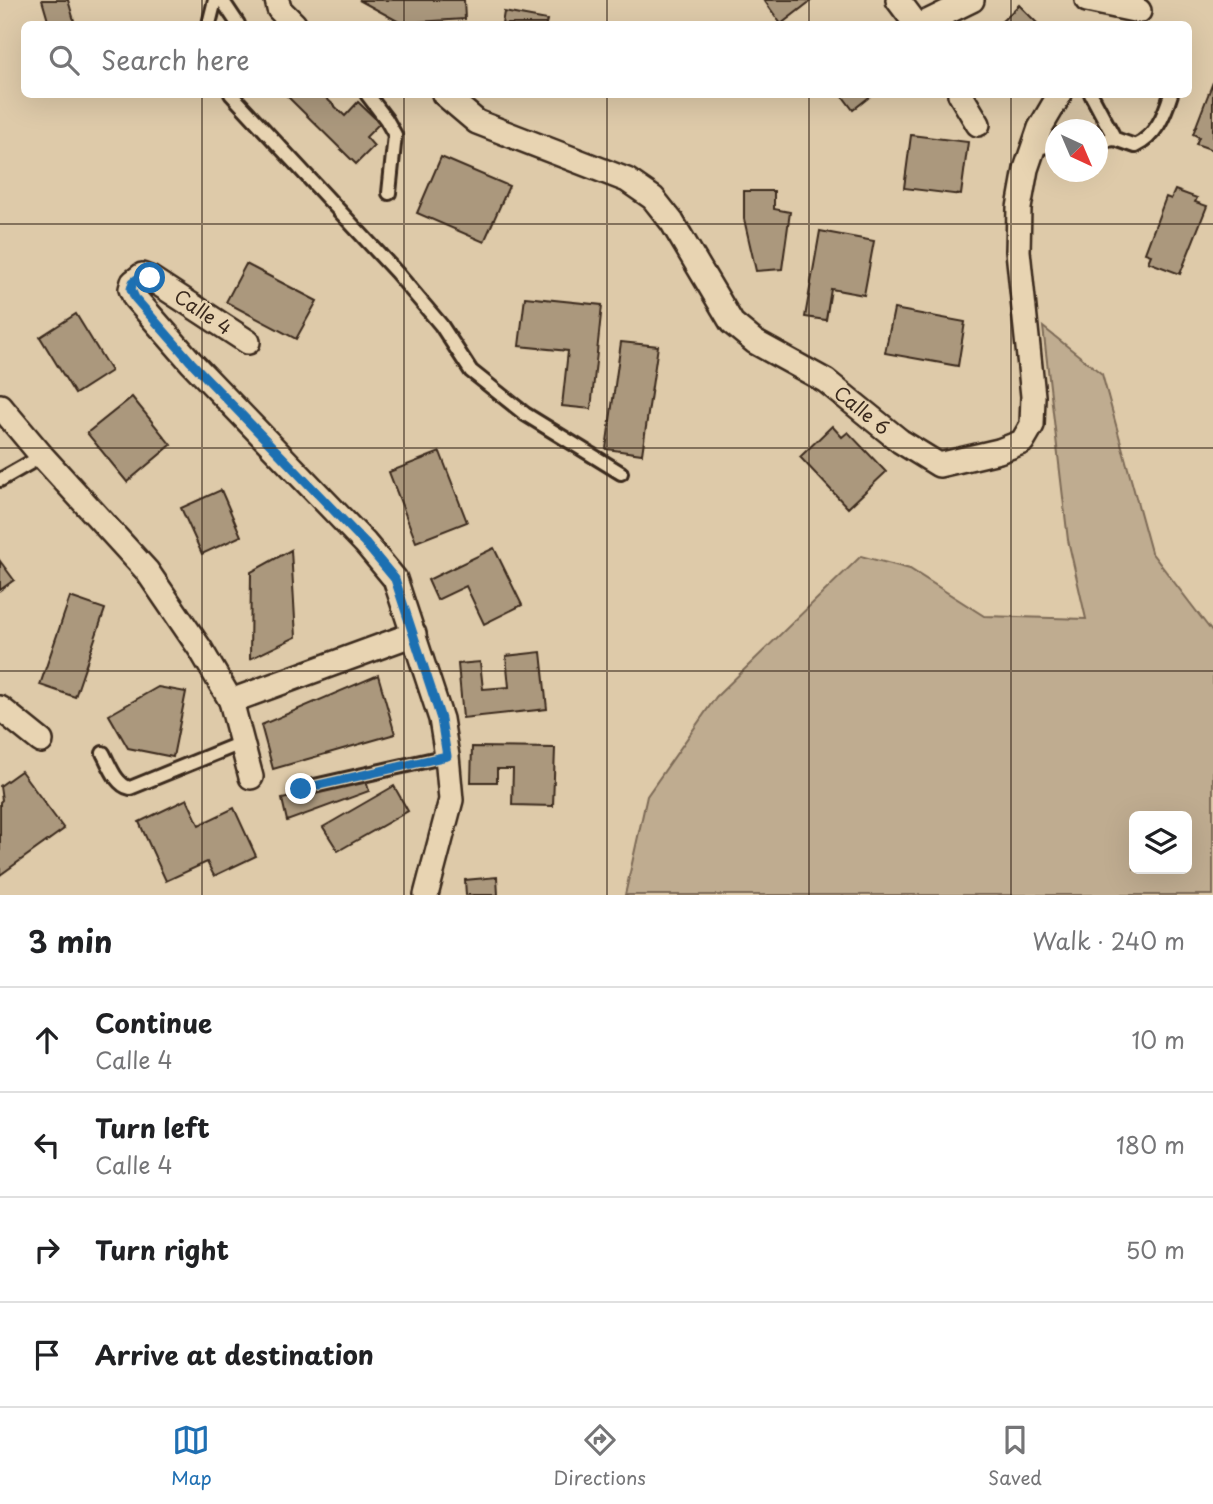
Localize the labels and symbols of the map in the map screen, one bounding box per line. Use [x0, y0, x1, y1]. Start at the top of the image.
north arrow [1045, 119, 1108, 182]
route start [134, 262, 165, 293]
street label: Calle 4 [169, 282, 238, 341]
street label: Calle 6 [829, 378, 897, 441]
route end [285, 773, 316, 804]

